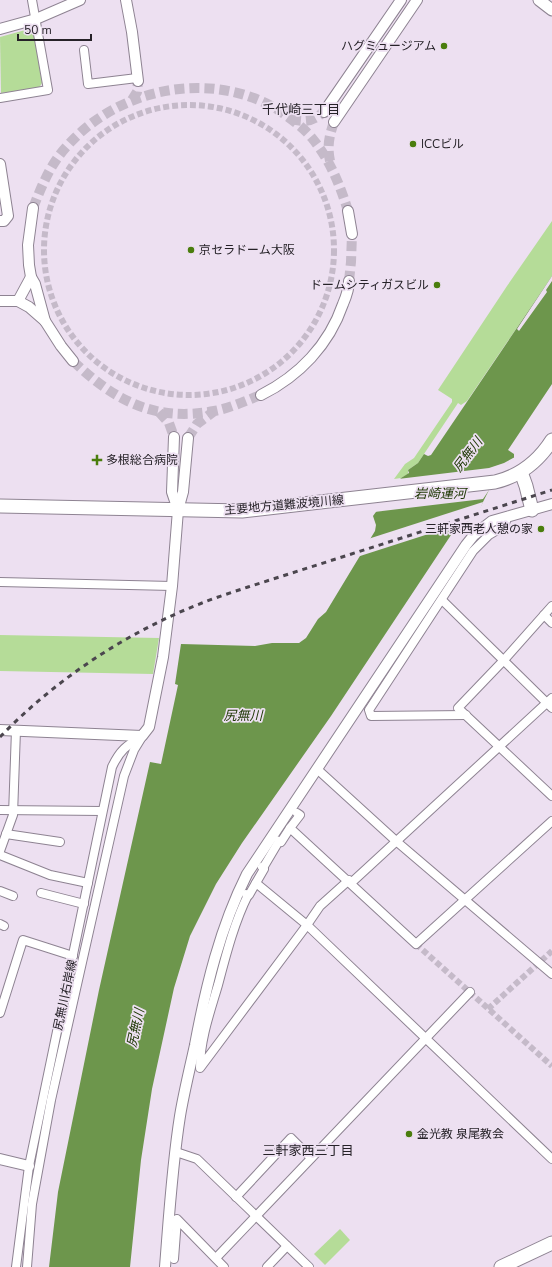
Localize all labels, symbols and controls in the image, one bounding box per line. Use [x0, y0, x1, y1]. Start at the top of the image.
scale bar [18, 16, 91, 42]
text: 50 m [24, 22, 52, 38]
place label: ハグミュージアム [341, 38, 436, 54]
marker: ハグミュージアム [439, 41, 449, 51]
district label: 千代崎三丁目 [262, 101, 340, 119]
place label: ICCビル [421, 136, 464, 152]
marker: ICCビル [408, 139, 418, 149]
place label: 京セラドーム大阪 [199, 242, 295, 258]
marker: 京セラドーム大阪 [186, 245, 196, 255]
place label: ドームシティガスビル [310, 277, 429, 293]
marker: ドームシティガスビル [432, 280, 442, 290]
water label: 尻無川 [449, 432, 488, 476]
place label: 多根総合病院 [106, 452, 178, 468]
marker: 多根総合病院 [91, 454, 103, 466]
water label: 岩崎運河 [414, 485, 469, 503]
street label: 主要地方道難波境川線 [224, 492, 344, 518]
place label: 三軒家西老人憩の家 [425, 521, 533, 537]
marker: 三軒家西老人憩の家 [536, 524, 546, 534]
water label: 尻無川 [223, 707, 264, 725]
street label: 尻無川右岸線 [50, 958, 80, 1032]
water label: 尻無川 [123, 1005, 149, 1049]
place label: 金光教 泉尾教会 [417, 1126, 504, 1142]
marker: 金光教 泉尾教会 [404, 1129, 414, 1139]
district label: 三軒家西三丁目 [262, 1142, 354, 1160]

